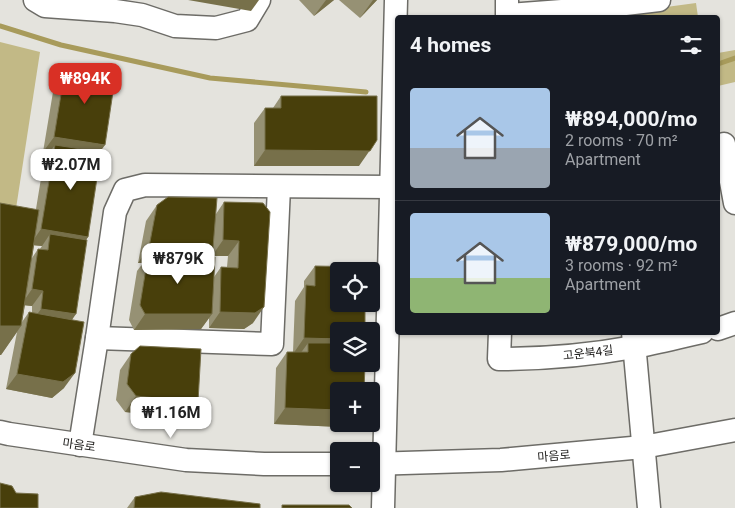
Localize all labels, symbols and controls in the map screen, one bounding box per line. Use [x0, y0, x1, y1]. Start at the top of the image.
icon: filters [677, 31, 705, 59]
text: 4 homes [410, 33, 491, 57]
pin: ₩894K [50, 62, 120, 105]
text: ₩894K [60, 69, 110, 88]
text: ₩894,000/mo [565, 107, 697, 131]
icon: home [450, 108, 510, 168]
text: 2 rooms · 70 m² [565, 131, 678, 150]
pin: ₩2.07M [30, 148, 112, 191]
text: Apartment [565, 150, 641, 169]
text: ₩2.07M [41, 155, 101, 174]
text: ₩879,000/mo [565, 232, 697, 256]
icon: home [450, 233, 510, 293]
pin: ₩879K [143, 242, 213, 285]
text: ₩879K [153, 249, 203, 268]
text: 3 rooms · 92 m² [565, 256, 678, 275]
map controls [330, 262, 380, 492]
button: locate [330, 262, 380, 312]
text: Apartment [565, 275, 641, 294]
button: layers [330, 322, 380, 372]
street label: 고운북4길 [562, 343, 614, 363]
button: + [330, 382, 380, 432]
pin: ₩1.16M [130, 396, 212, 439]
text: ₩1.16M [141, 403, 201, 422]
street label: 마음로 [62, 436, 96, 454]
button: − [330, 442, 380, 492]
street label: 마음로 [537, 448, 571, 464]

